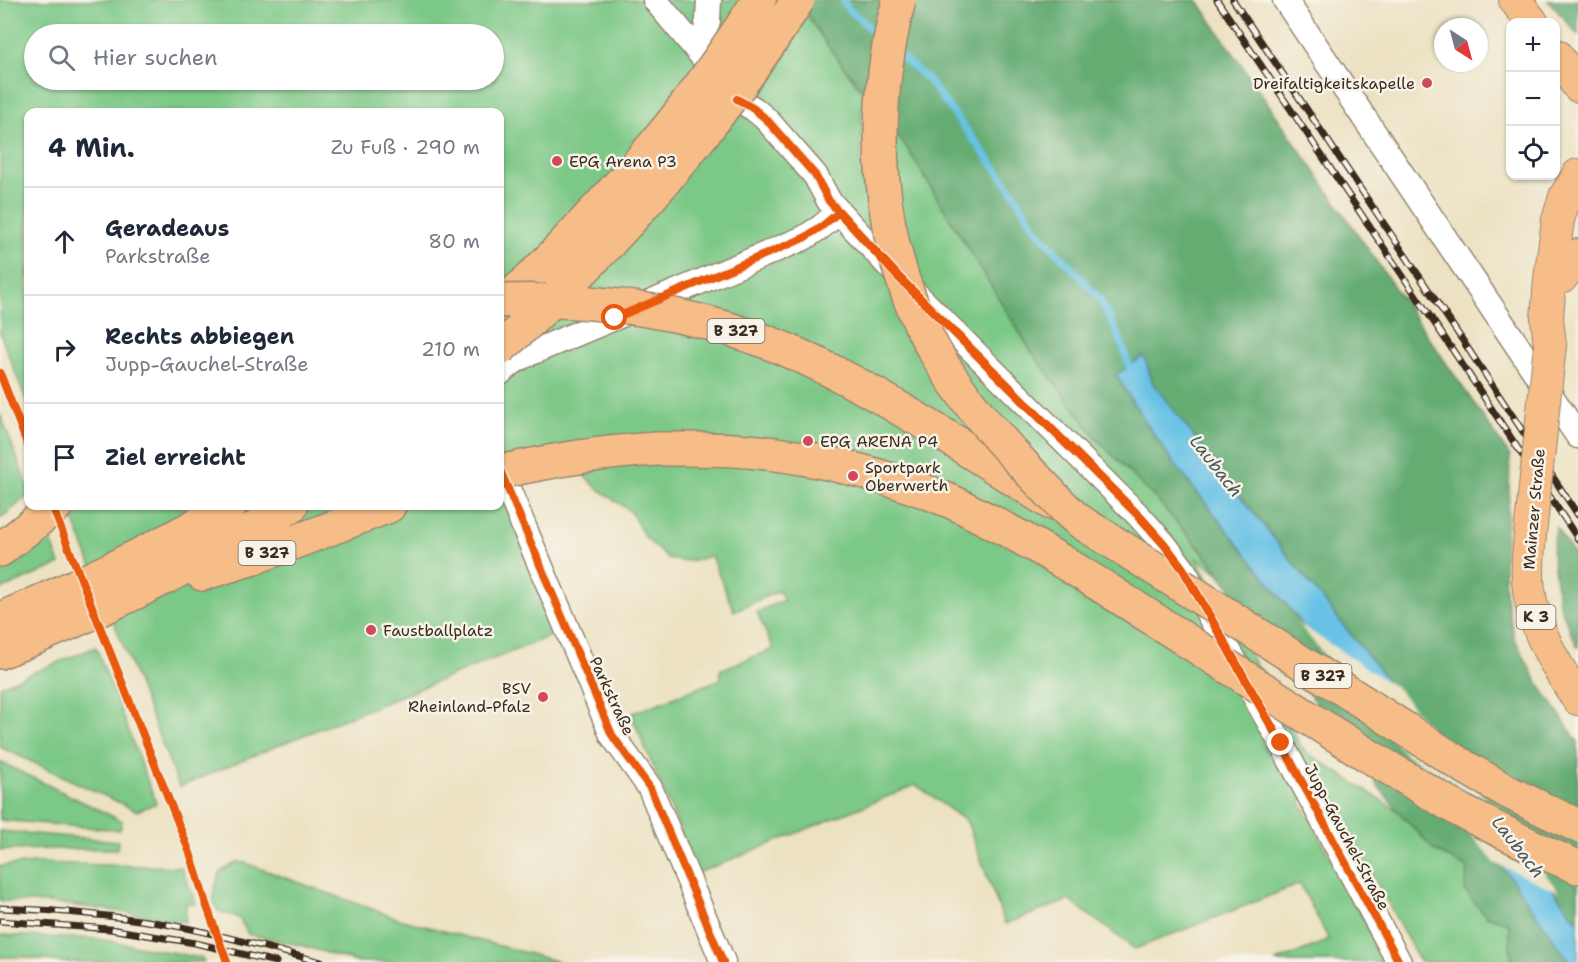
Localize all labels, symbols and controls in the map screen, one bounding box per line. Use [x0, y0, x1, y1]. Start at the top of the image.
north arrow [1434, 18, 1488, 72]
map controls [1506, 18, 1560, 180]
button: + [1506, 18, 1560, 72]
search box [24, 24, 504, 90]
icon: search [45, 41, 78, 74]
text: Hier suchen [93, 43, 218, 72]
button: − [1506, 72, 1560, 126]
place label: Dreifaltigkeitskapelle [1253, 73, 1415, 94]
marker: Dreifaltigkeitskapelle [1420, 76, 1434, 90]
button: locate [1506, 126, 1560, 180]
text: 4 Min. [48, 130, 135, 165]
text: Zu Fuß · 290 m [331, 134, 480, 160]
place label: EPG Arena P3 [569, 151, 677, 172]
marker: EPG Arena P3 [550, 154, 564, 168]
text: Geradeaus [105, 214, 229, 243]
icon: ahead [48, 225, 81, 258]
text: 80 m [428, 228, 480, 254]
text: Parkstraße [105, 243, 211, 269]
route start [601, 304, 627, 330]
road number: B 327 [708, 319, 764, 343]
text: Rechts abbiegen [105, 322, 294, 351]
icon: right [48, 333, 81, 366]
text: 210 m [421, 336, 480, 362]
text: Jupp-Gauchel-Straße [105, 351, 309, 377]
water label: Laubach [1184, 430, 1248, 502]
place label: EPG ARENA P4 [820, 431, 938, 452]
marker: EPG ARENA P4 [801, 434, 815, 448]
icon: arrive [48, 441, 81, 474]
text: Ziel erreicht [105, 443, 246, 472]
street label: Mainzer Straße [1518, 448, 1550, 570]
place label: Sportpark Oberwerth [865, 457, 948, 496]
marker: Sportpark Oberwerth [846, 469, 860, 483]
road number: B 327 [238, 541, 296, 565]
road number: K 3 [1516, 605, 1556, 629]
place label: Faustballplatz [383, 620, 493, 641]
marker: Faustballplatz [364, 623, 378, 637]
street label: Parkstraße [585, 653, 639, 739]
road number: B 327 [1294, 664, 1352, 688]
place label: BSV Rheinland-Pfalz [408, 678, 531, 717]
marker: BSV Rheinland-Pfalz [536, 690, 550, 704]
route end [1267, 729, 1293, 755]
street label: Jupp-Gauchel-Straße [1299, 760, 1395, 914]
water label: Laubach [1486, 811, 1550, 883]

